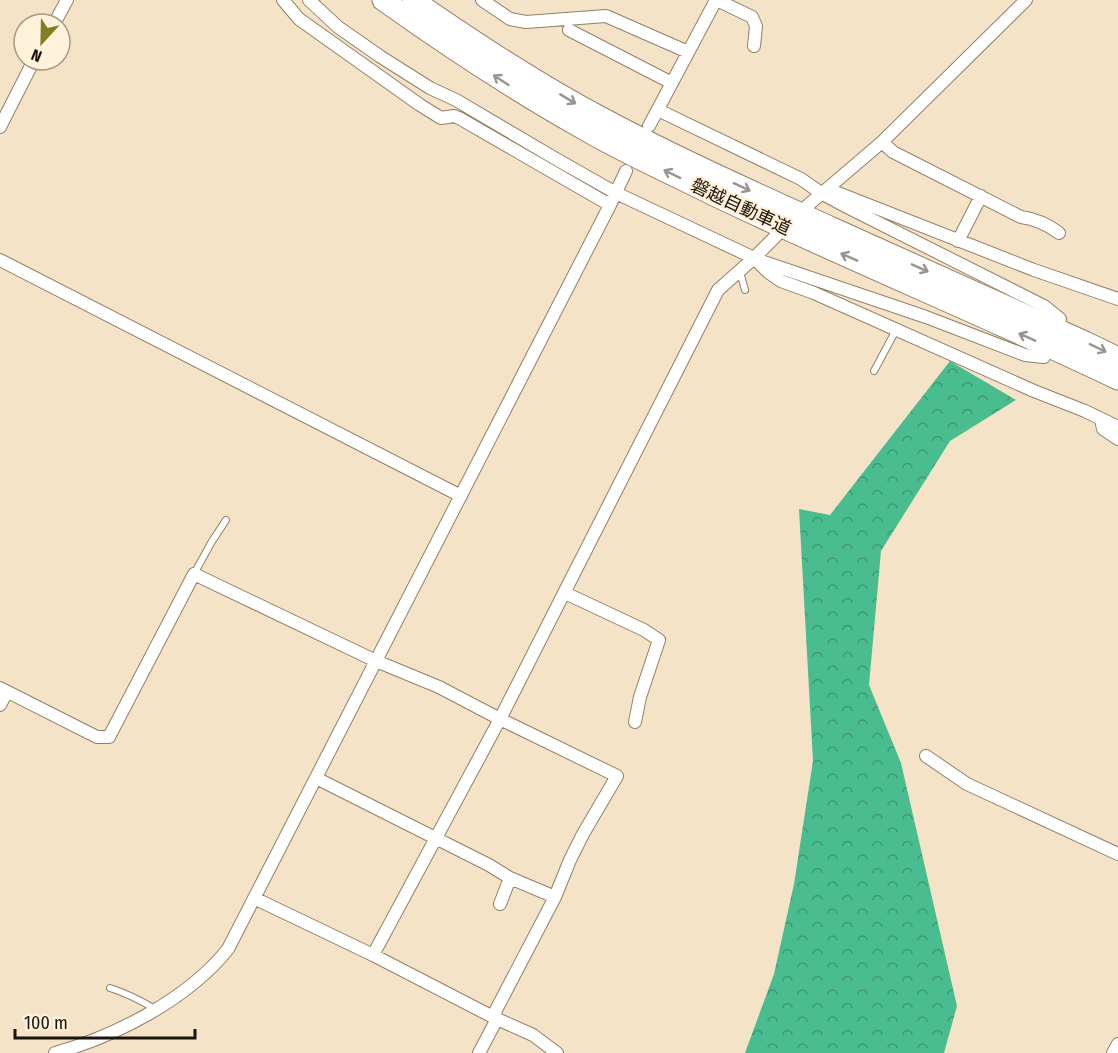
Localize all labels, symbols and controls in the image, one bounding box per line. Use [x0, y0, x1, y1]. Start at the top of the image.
north arrow [12, 12, 72, 72]
text: N [29, 45, 45, 66]
one-way arrow [493, 74, 510, 87]
one-way arrow [559, 94, 576, 106]
one-way arrow [664, 168, 682, 180]
street label: 磐越自動車道 [687, 174, 795, 240]
one-way arrow [733, 182, 751, 194]
one-way arrow [840, 250, 858, 262]
one-way arrow [911, 263, 929, 274]
one-way arrow [1018, 330, 1036, 342]
one-way arrow [1088, 343, 1106, 354]
scale bar [15, 1002, 195, 1040]
text: 100 m [24, 1012, 68, 1034]

